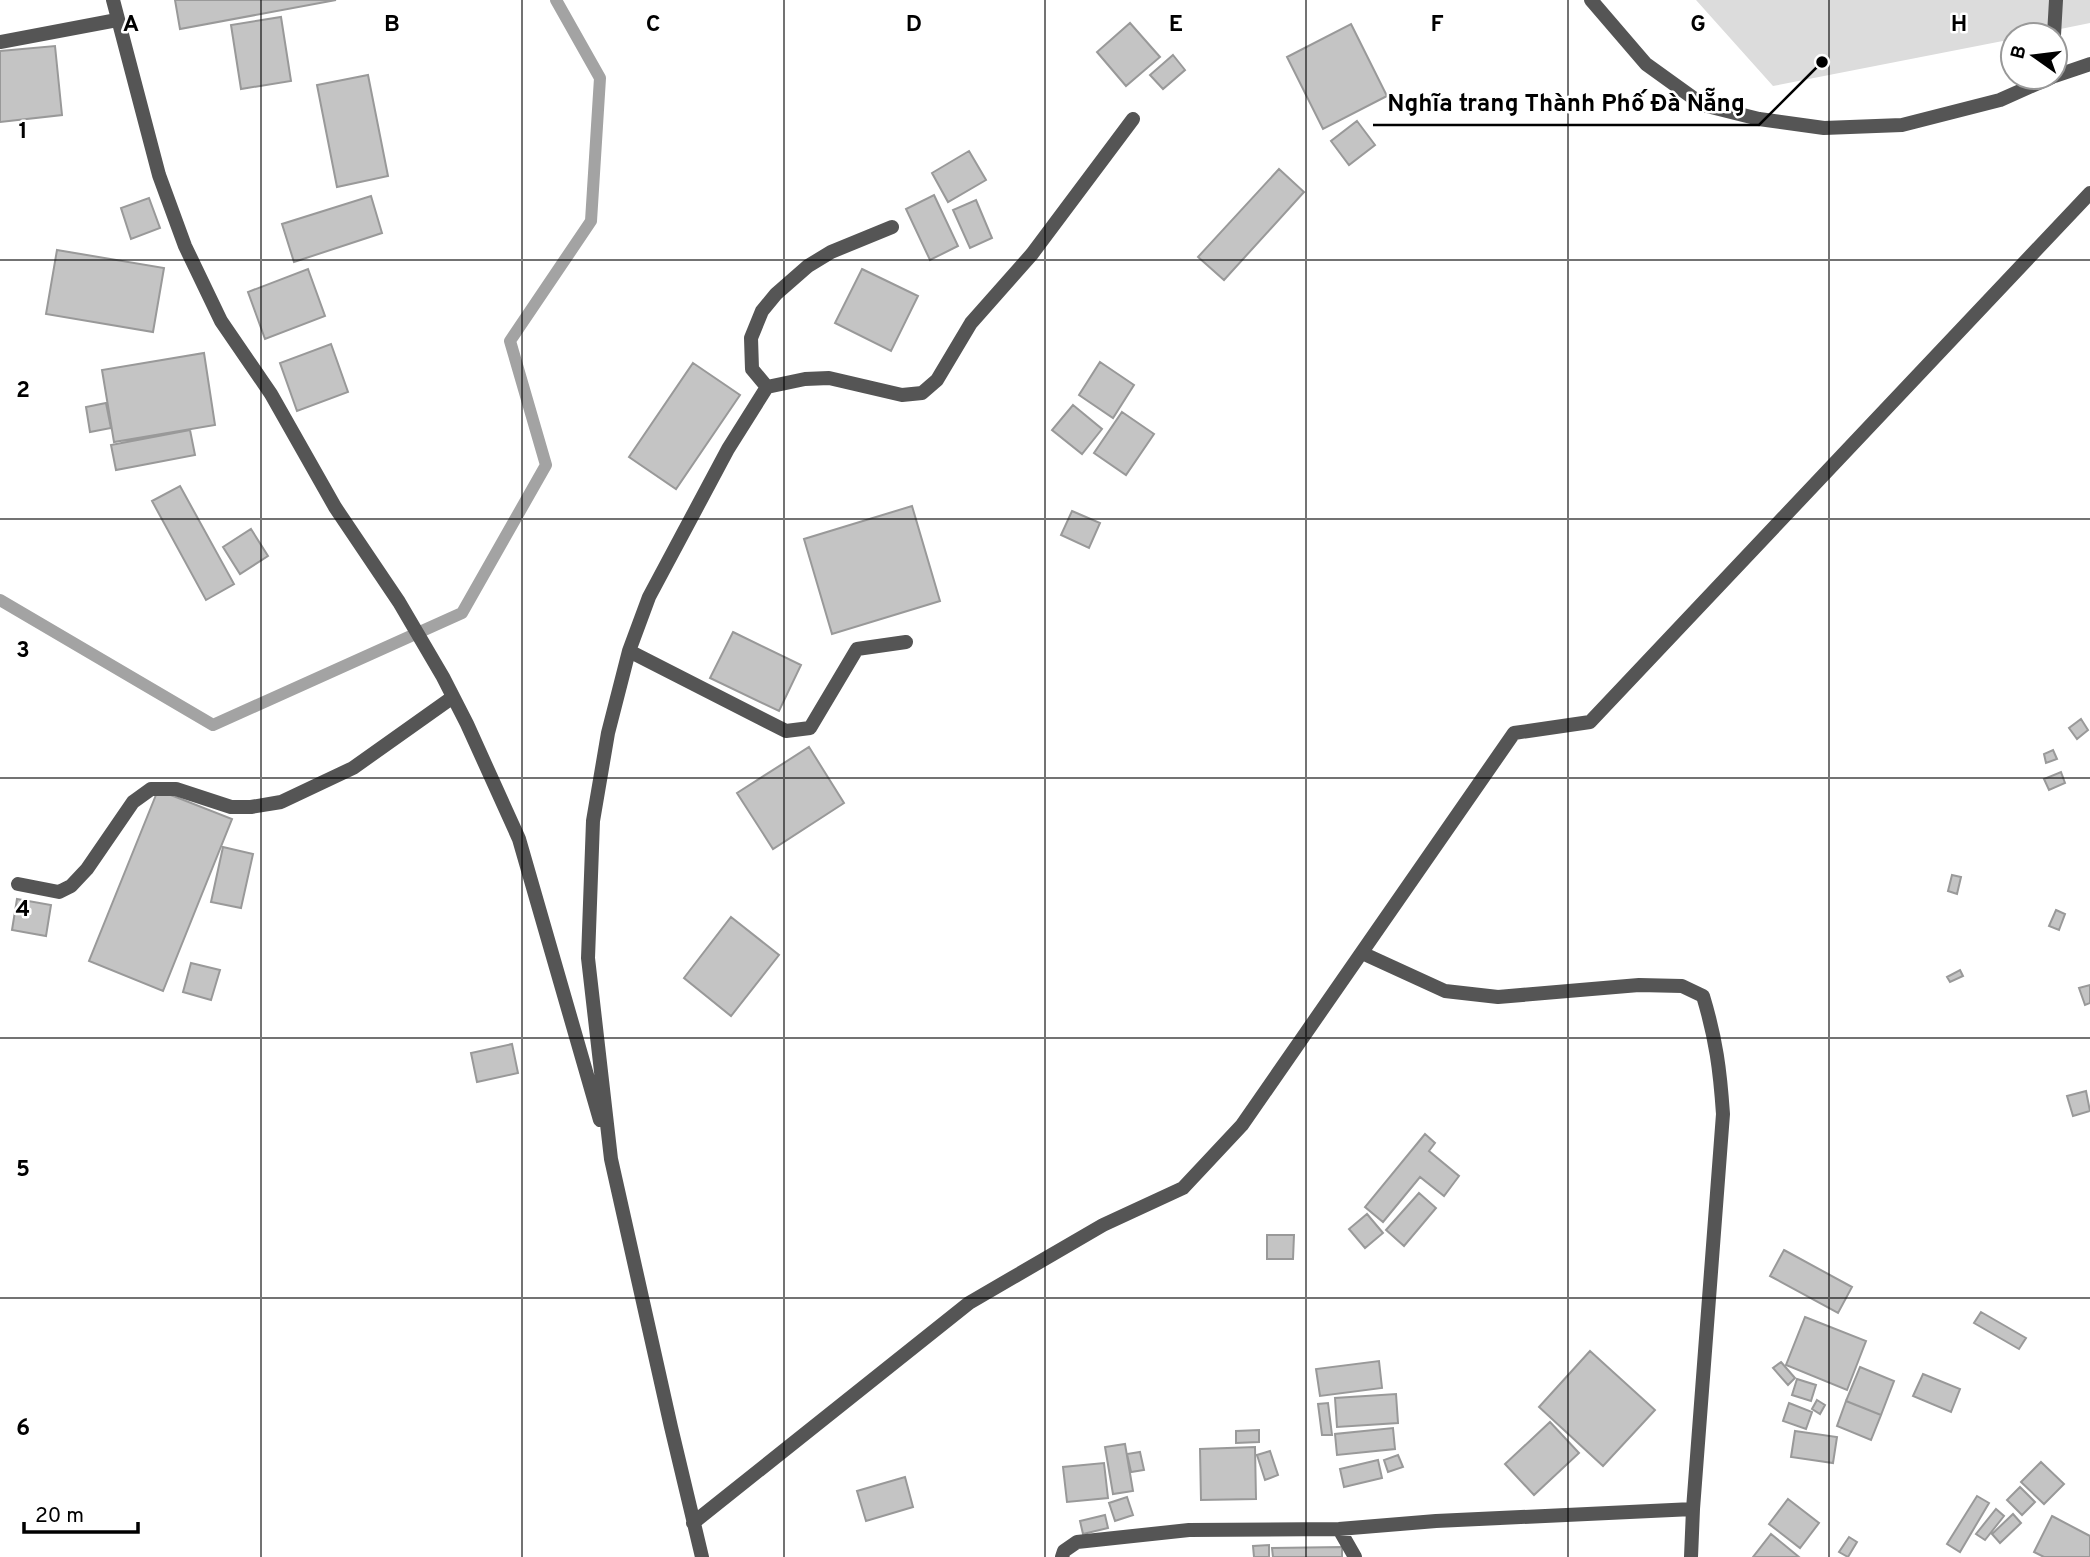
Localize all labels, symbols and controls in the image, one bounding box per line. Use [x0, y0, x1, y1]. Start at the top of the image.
text: A [123, 11, 139, 40]
text: B [384, 11, 400, 40]
text: C [646, 11, 660, 40]
text: D [906, 11, 922, 40]
text: E [1169, 11, 1183, 40]
text: F [1430, 11, 1444, 40]
text: G [1690, 11, 1706, 40]
text: H [1951, 11, 1967, 40]
north arrow [1999, 21, 2069, 91]
text: B [2006, 43, 2033, 62]
callout: Nghĩa trang Thành Phố Đà Nẵng [1373, 80, 1759, 125]
text: Nghĩa trang Thành Phố Đà Nẵng [1387, 87, 1745, 120]
text: 1 [18, 118, 28, 147]
text: 2 [16, 377, 30, 406]
text: 3 [16, 637, 30, 666]
text: 4 [16, 896, 30, 925]
text: 5 [16, 1156, 30, 1185]
text: 6 [16, 1415, 30, 1444]
scale bar [24, 1490, 138, 1534]
text: 20 m [35, 1503, 84, 1530]

